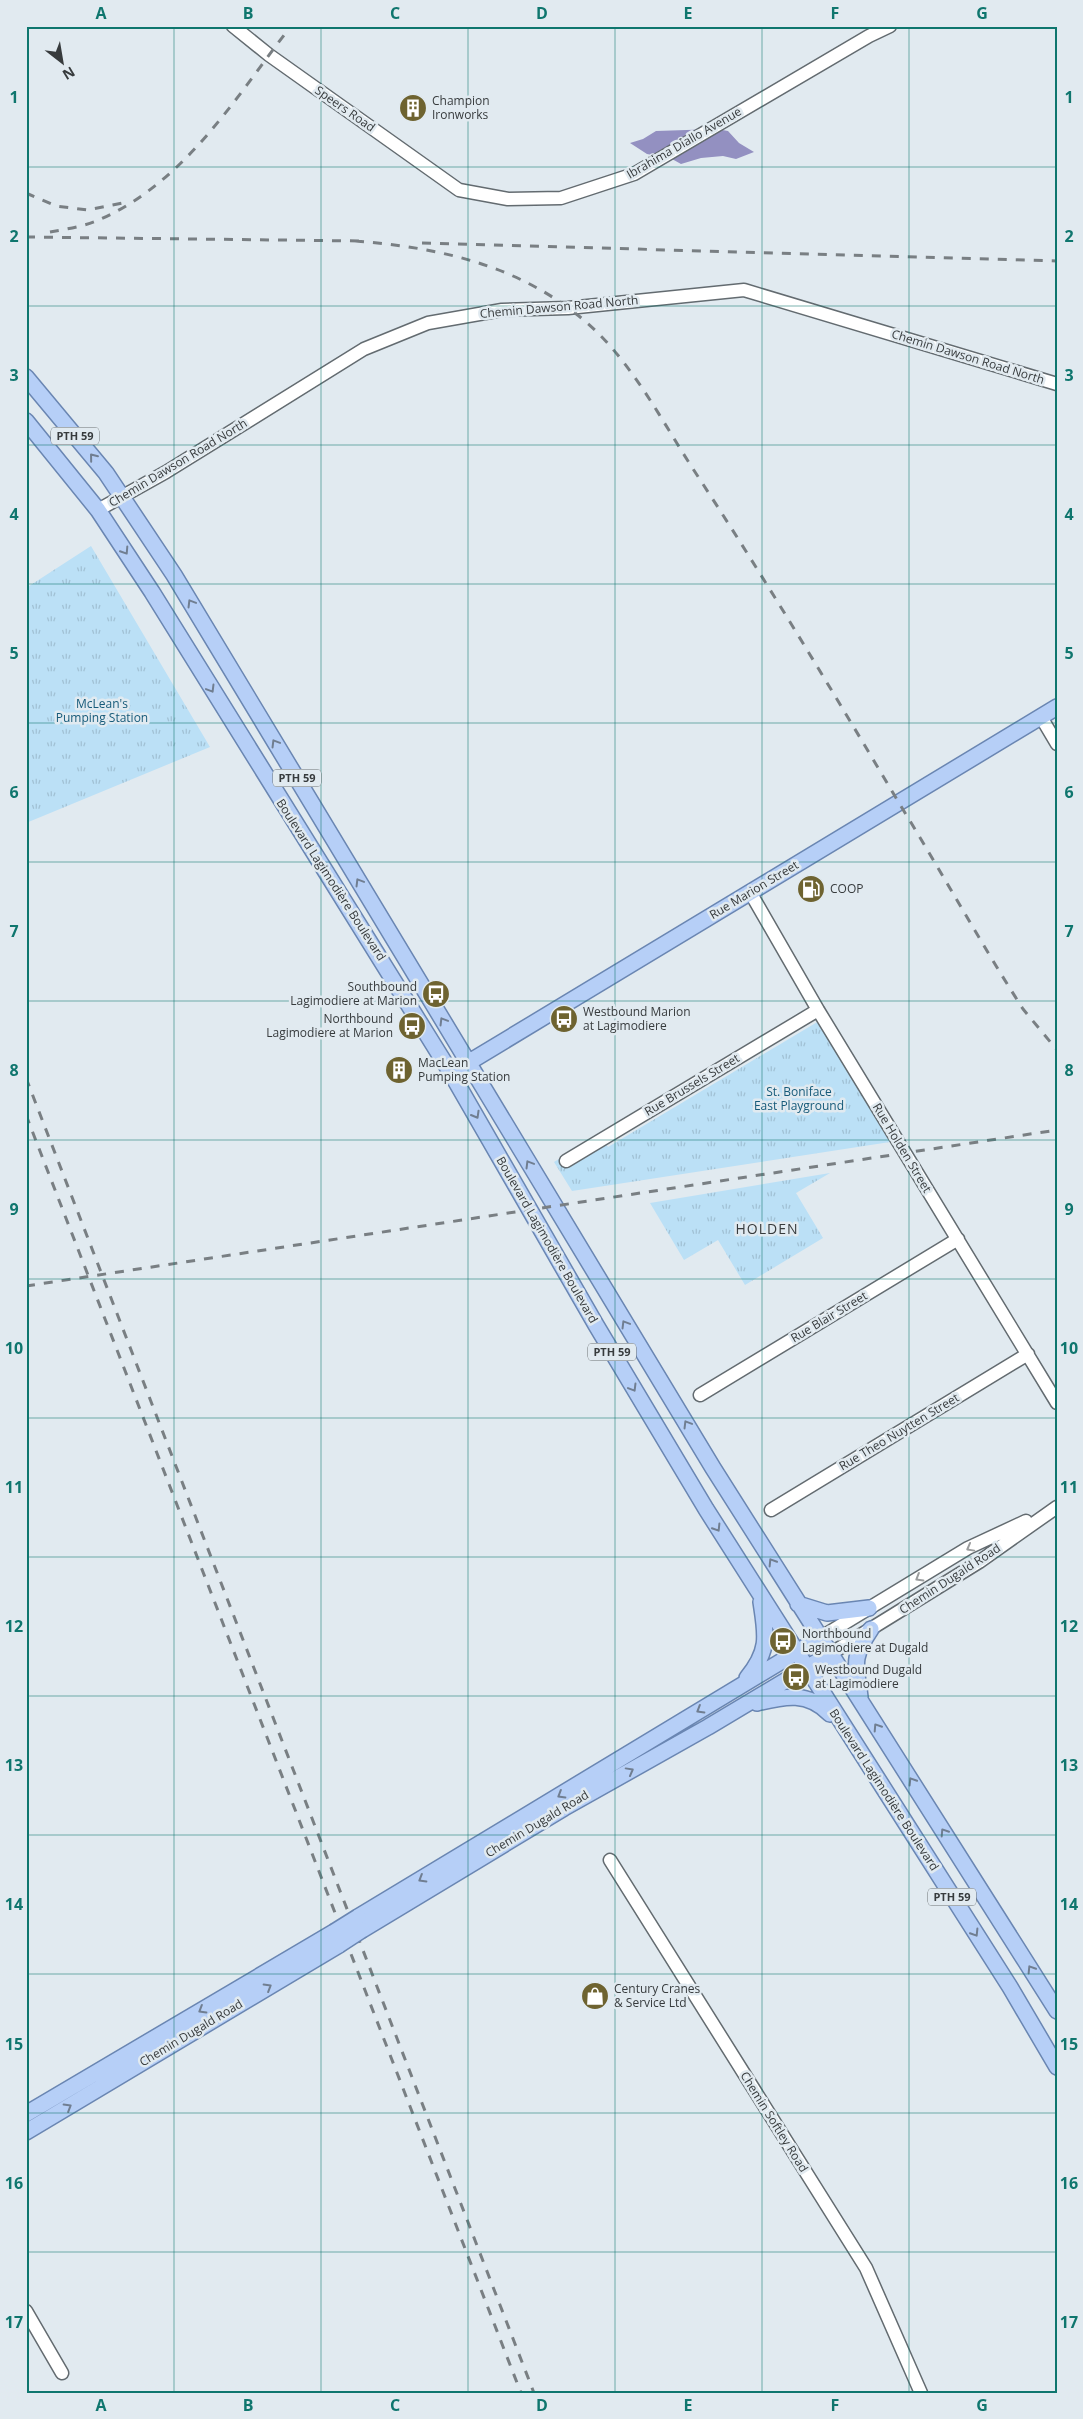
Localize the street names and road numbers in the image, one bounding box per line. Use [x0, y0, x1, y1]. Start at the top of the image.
street label: Speers Road [312, 82, 379, 136]
street label: Ibrahima Diallo Avenue [623, 103, 745, 182]
street label: Chemin Dawson Road North [479, 291, 639, 322]
street label: Chemin Dawson Road North [890, 325, 1047, 388]
street label: Chemin Dawson Road North [105, 414, 250, 511]
road number: PTH 59 [51, 428, 99, 444]
road number: PTH 59 [273, 770, 321, 786]
street label: Boulevard Lagimodière Boulevard [273, 796, 390, 964]
street label: Rue Marion Street [706, 856, 802, 923]
street label: Rue Brussels Street [641, 1049, 742, 1120]
street label: Rue Holden Street [869, 1100, 936, 1196]
street label: Boulevard Lagimodière Boulevard [493, 1153, 602, 1326]
street label: Rue Blair Street [787, 1287, 870, 1346]
road number: PTH 59 [588, 1344, 636, 1360]
street label: Rue Theo Nuytten Street [835, 1389, 962, 1474]
street label: Chemin Dugald Road [896, 1539, 1004, 1618]
street label: Boulevard Lagimodière Boulevard [826, 1706, 943, 1874]
street label: Chemin Dugald Road [482, 1786, 592, 1861]
road number: PTH 59 [928, 1888, 976, 1905]
street label: Chemin Dugald Road [136, 1995, 246, 2070]
street label: Chemin Softley Road [737, 2068, 812, 2175]

